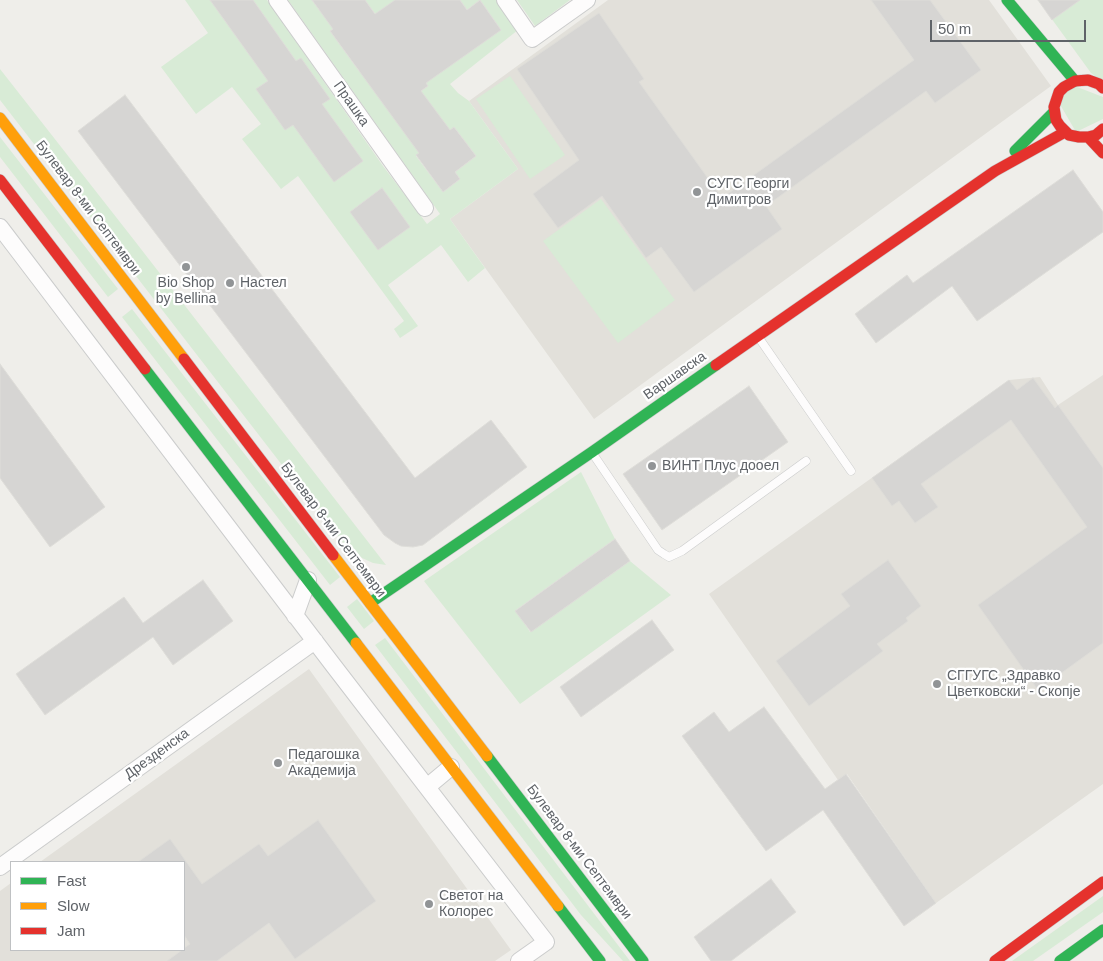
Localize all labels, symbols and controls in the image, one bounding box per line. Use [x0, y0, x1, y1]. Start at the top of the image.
scale bar [933, 10, 1089, 42]
text: 50 m [938, 20, 971, 37]
street label: Прашка [329, 78, 373, 130]
street label: Булевар 8-ми Септември [32, 137, 144, 279]
place label: СУГС Георги Димитров [707, 176, 789, 208]
marker: СУГС Георги Димитров [691, 186, 703, 198]
marker: Bio Shop by Bellina [180, 261, 192, 273]
place label: Bio Shop by Bellina [156, 275, 216, 308]
place label: Настел [240, 275, 287, 291]
marker: Настел [224, 277, 236, 289]
street label: Варшавска [641, 348, 709, 404]
place label: ВИНТ Плус дооел [662, 458, 779, 474]
street label: Булевар 8-ми Септември [277, 459, 389, 601]
marker: ВИНТ Плус дооел [646, 460, 658, 472]
place label: СГГУГС „Здравко Цветковски“ - Скопје [947, 668, 1080, 700]
marker: СГГУГС „Здравко Цветковски“ - Скопје [931, 678, 943, 690]
street label: Дрезденска [121, 725, 193, 783]
place label: Педагошка Академија [288, 747, 360, 780]
marker: Педагошка Академија [272, 757, 284, 769]
street label: Булевар 8-ми Септември [523, 781, 635, 923]
legend [10, 861, 185, 951]
text: Fast [57, 872, 86, 889]
place label: Светот на Колорес [439, 888, 503, 920]
text: Slow [57, 897, 90, 914]
marker: Светот на Колорес [423, 898, 435, 910]
text: Jam [57, 922, 85, 939]

